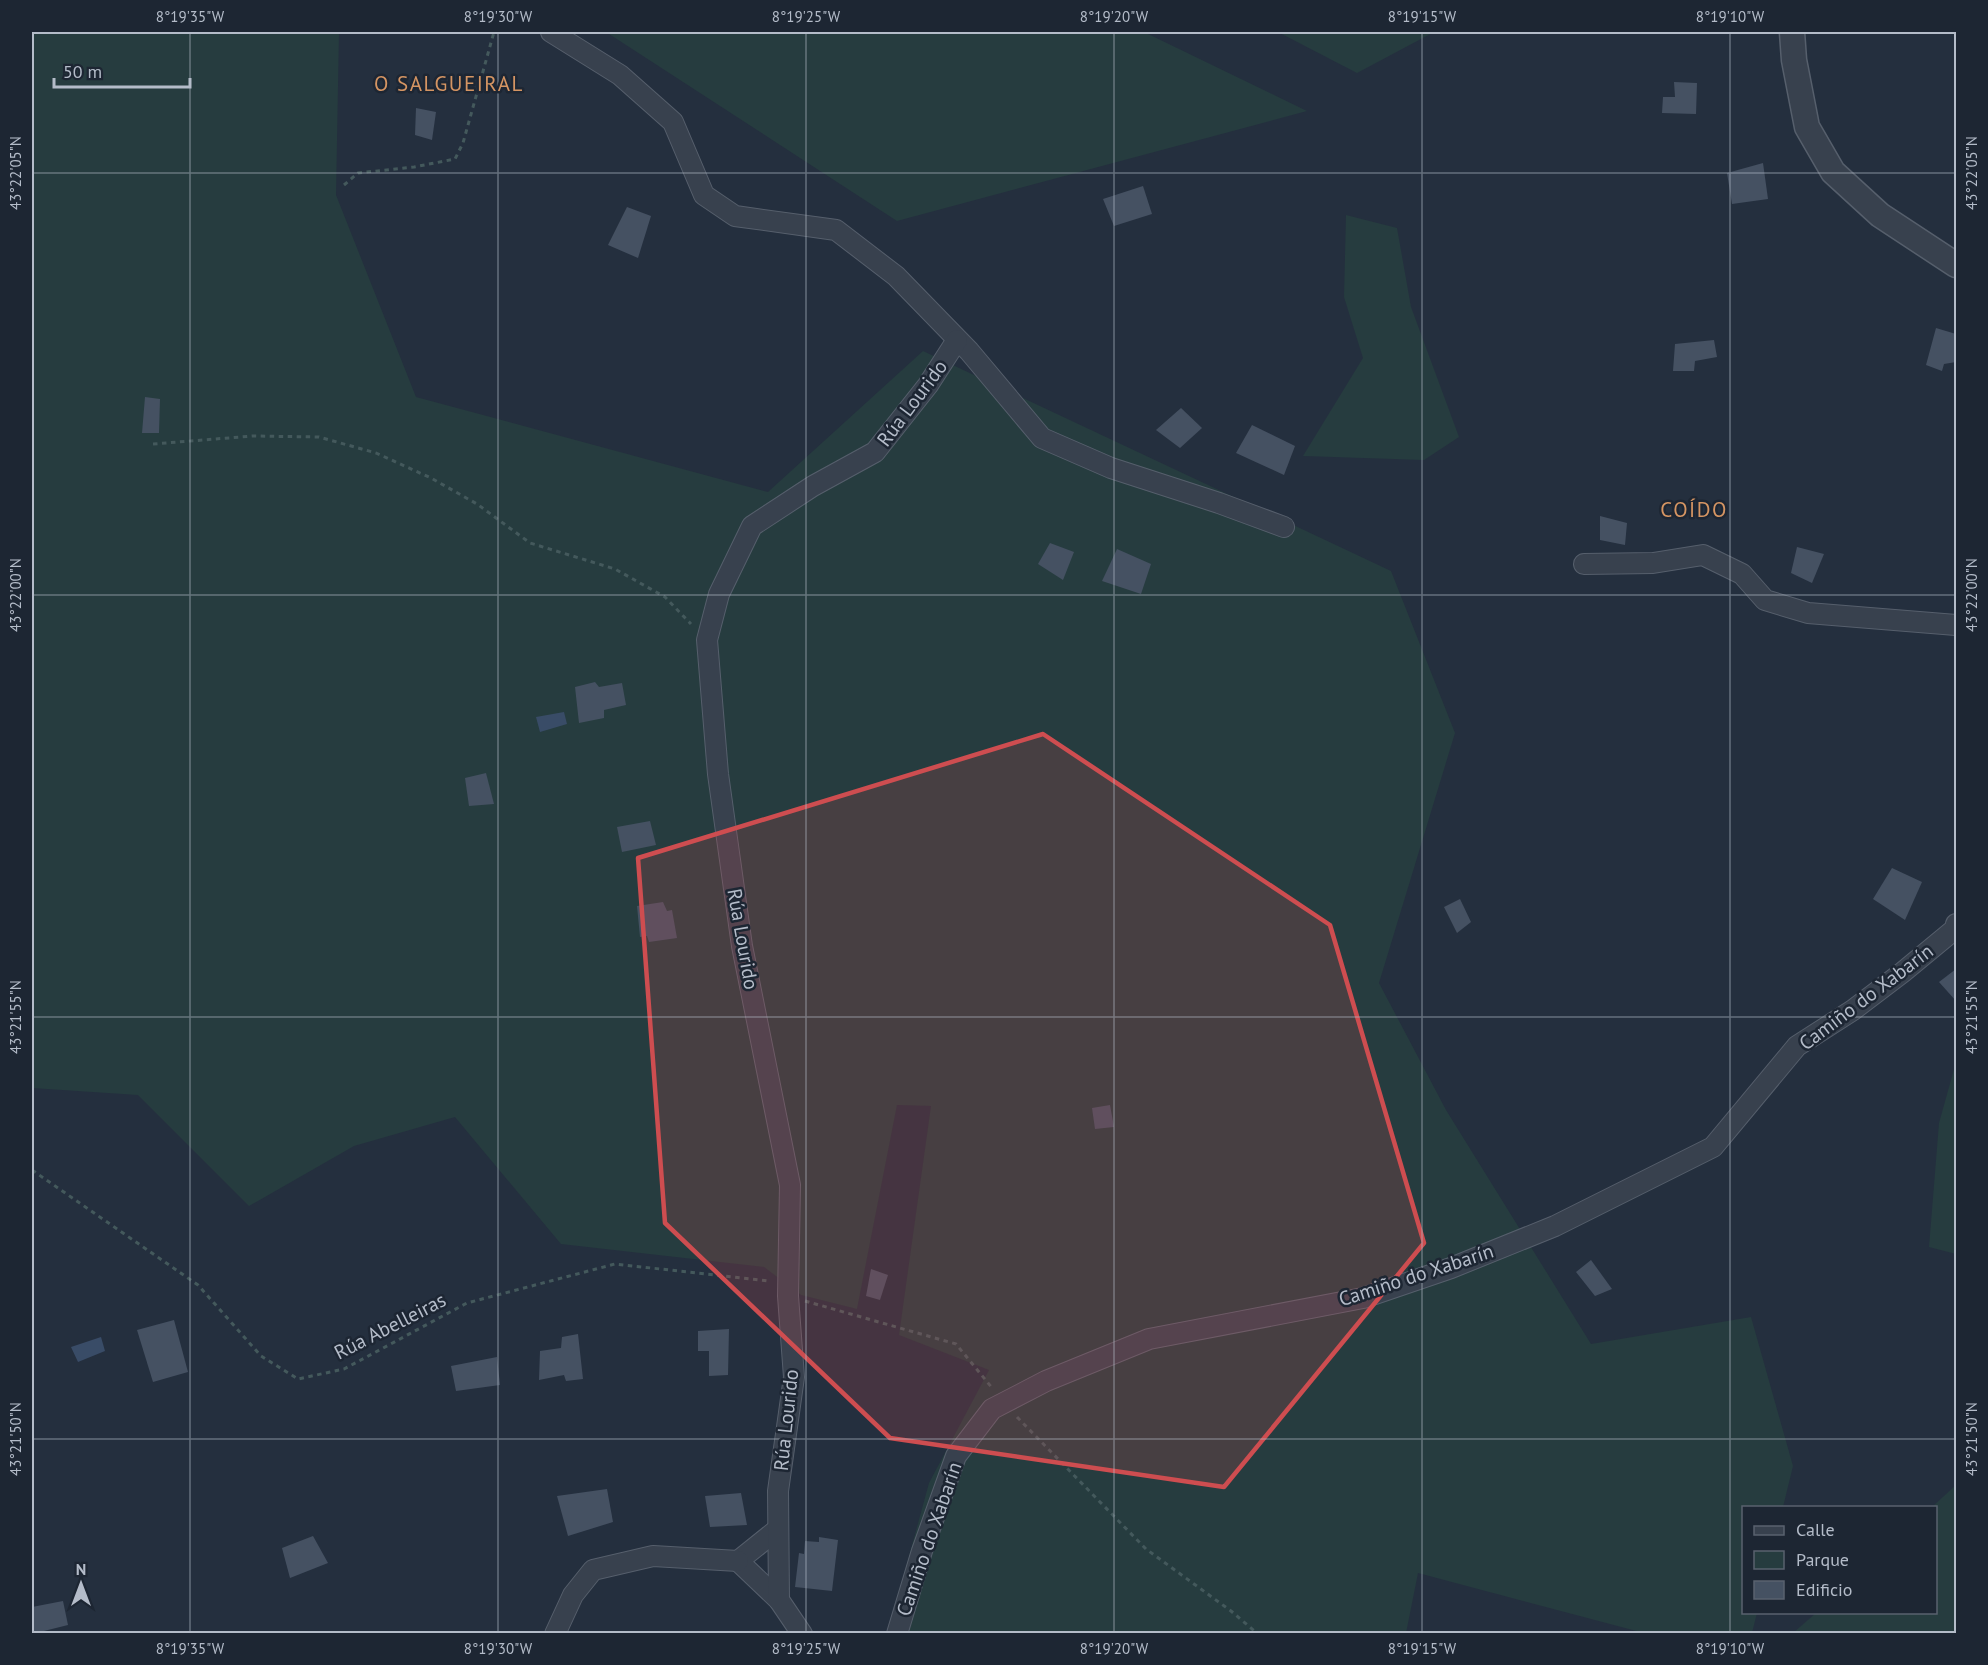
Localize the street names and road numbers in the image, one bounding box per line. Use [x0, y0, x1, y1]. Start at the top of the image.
street label: Rúa Lourido [871, 354, 953, 452]
street label: Rúa Lourido [721, 886, 765, 992]
street label: Camiño do Xabarín [1794, 938, 1938, 1056]
street label: Camiño do Xabarín [1335, 1238, 1497, 1312]
street label: Rúa Abelleiras [330, 1287, 450, 1365]
street label: Rúa Lourido [768, 1368, 804, 1472]
street label: Camiño do Xabarín [890, 1458, 968, 1620]

